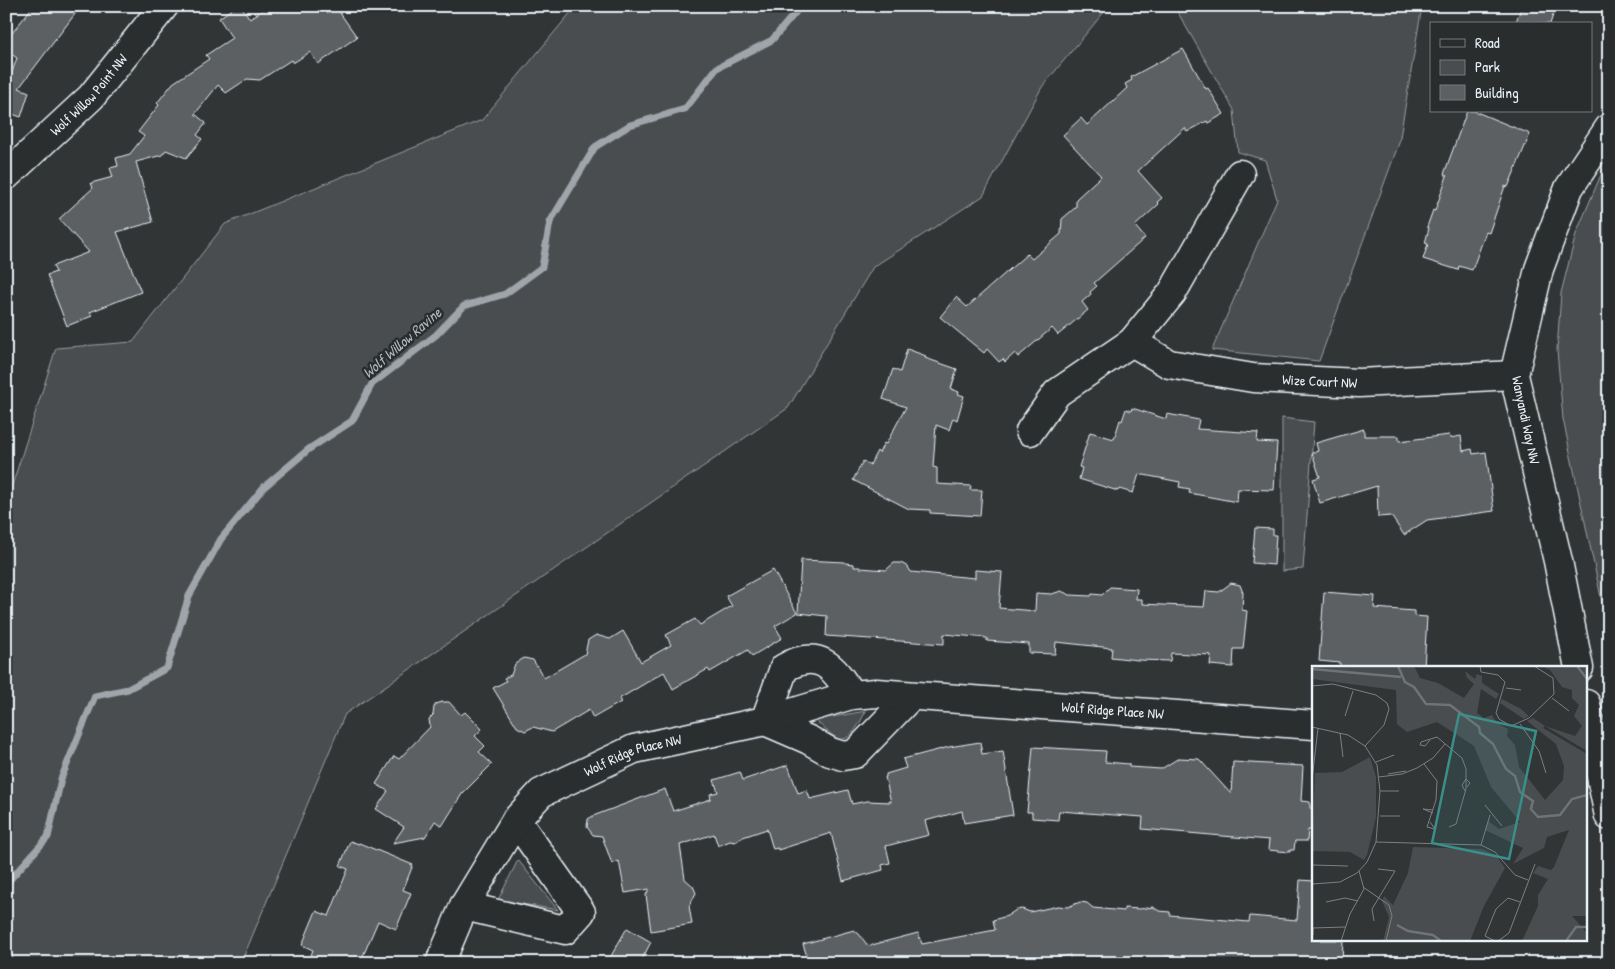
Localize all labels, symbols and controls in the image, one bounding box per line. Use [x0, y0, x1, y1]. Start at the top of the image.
legend [1430, 22, 1592, 112]
text: Road [1475, 32, 1500, 53]
street label: Wolf Willow Point NW [46, 49, 131, 140]
text: Park [1475, 56, 1500, 77]
text: Building [1475, 82, 1519, 103]
water label: Wolf Willow Ravine [358, 302, 446, 383]
street label: Wize Court NW [1282, 369, 1358, 392]
street label: Wanyandi Way NW [1507, 374, 1545, 466]
inset map [1312, 666, 1588, 942]
street label: Wolf Ridge Place NW [1061, 697, 1165, 723]
street label: Wolf Ridge Place NW [581, 729, 683, 780]

